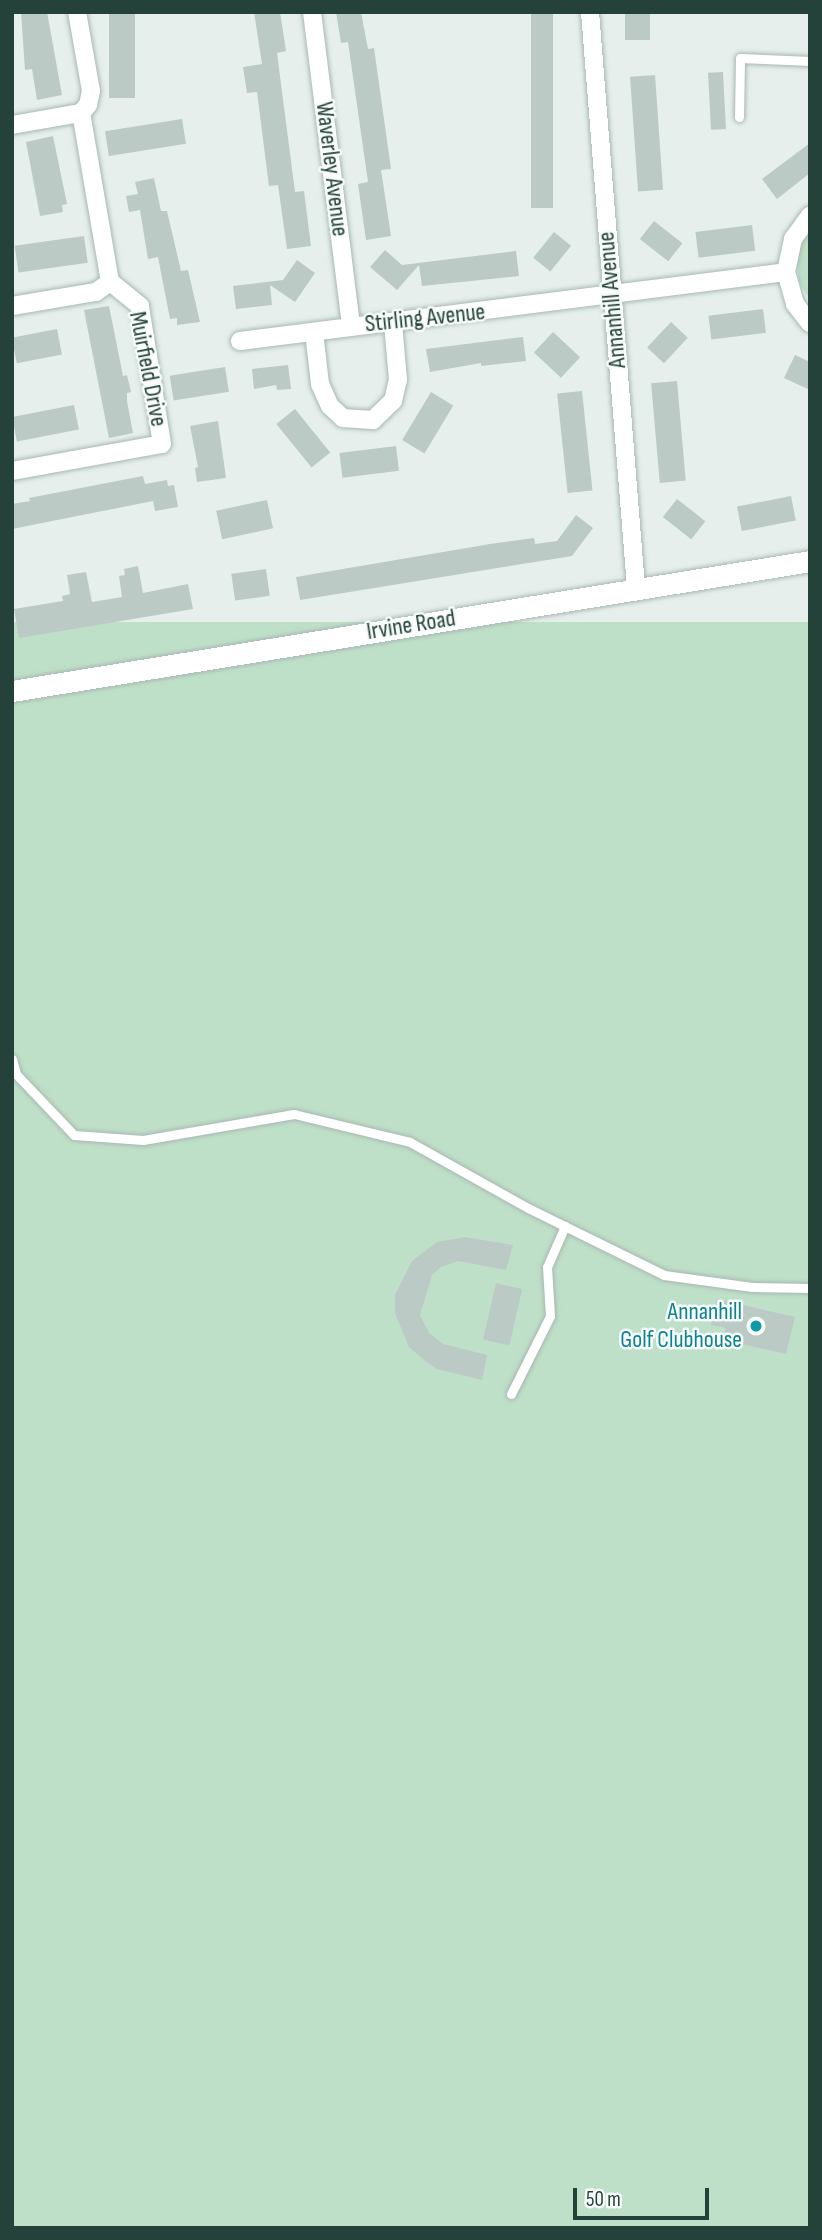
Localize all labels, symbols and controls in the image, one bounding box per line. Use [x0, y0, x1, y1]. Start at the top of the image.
street label: Waverley Avenue [309, 100, 355, 238]
street label: Annanhill Avenue [592, 231, 632, 369]
street label: Stirling Avenue [363, 297, 487, 339]
street label: Muirfield Drive [123, 309, 173, 429]
street label: Irvine Road [365, 604, 457, 646]
place label: Annanhill Golf Clubhouse [620, 1298, 742, 1354]
marker: Annanhill Golf Clubhouse [748, 1318, 764, 1334]
scale bar [577, 2174, 714, 2218]
text: 50 m [586, 2187, 621, 2212]

